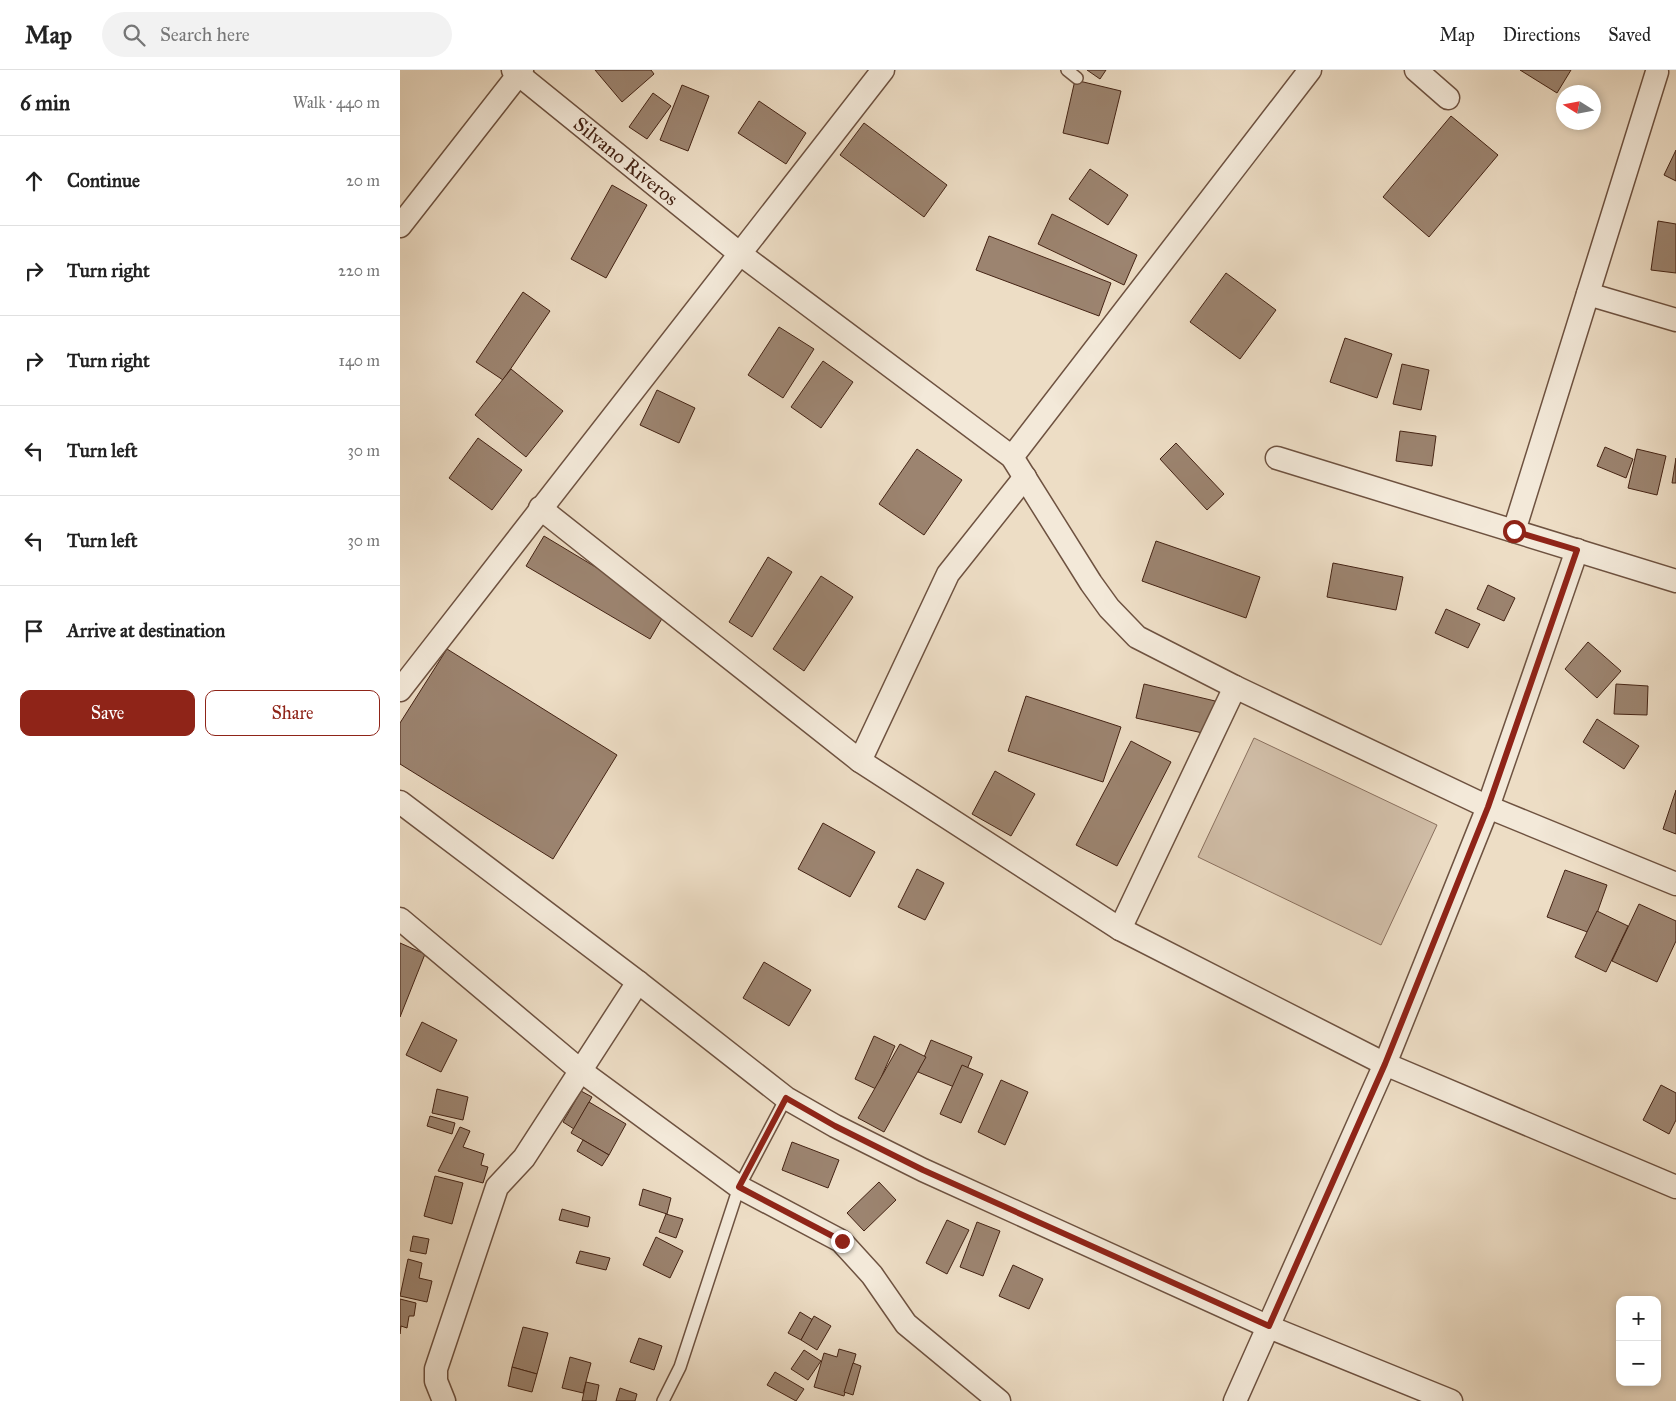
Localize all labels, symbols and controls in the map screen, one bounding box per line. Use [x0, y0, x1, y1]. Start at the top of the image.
search box [102, 12, 452, 57]
text: Map [25, 20, 72, 50]
icon: search [120, 21, 148, 49]
text: Search here [160, 23, 250, 46]
text: Map [1439, 24, 1475, 46]
text: Directions [1503, 24, 1580, 46]
text: Saved [1608, 24, 1651, 46]
north arrow [1556, 85, 1601, 130]
text: 6 min [20, 90, 70, 116]
text: Walk · 440 m [293, 93, 380, 112]
street label: Silvano Riveros [569, 112, 683, 210]
icon: ahead [20, 167, 48, 195]
text: Continue [67, 169, 140, 192]
text: 20 m [346, 171, 380, 190]
icon: right [20, 257, 48, 285]
text: Turn right [67, 259, 150, 282]
text: 220 m [338, 261, 380, 280]
icon: right [20, 347, 48, 375]
text: Turn right [67, 349, 150, 372]
text: 140 m [339, 351, 380, 370]
icon: left [20, 437, 48, 465]
text: Turn left [67, 439, 137, 462]
text: 30 m [347, 441, 380, 460]
route start [1503, 520, 1526, 543]
icon: left [20, 527, 48, 555]
text: Turn left [67, 529, 137, 552]
text: 30 m [347, 531, 380, 550]
icon: arrive [20, 617, 48, 645]
text: Arrive at destination [67, 619, 225, 642]
button: Save [20, 690, 195, 736]
button: Share [205, 690, 380, 736]
route end [831, 1230, 854, 1253]
map controls [1616, 1296, 1661, 1386]
button: + [1616, 1296, 1661, 1341]
button: − [1616, 1341, 1661, 1386]

